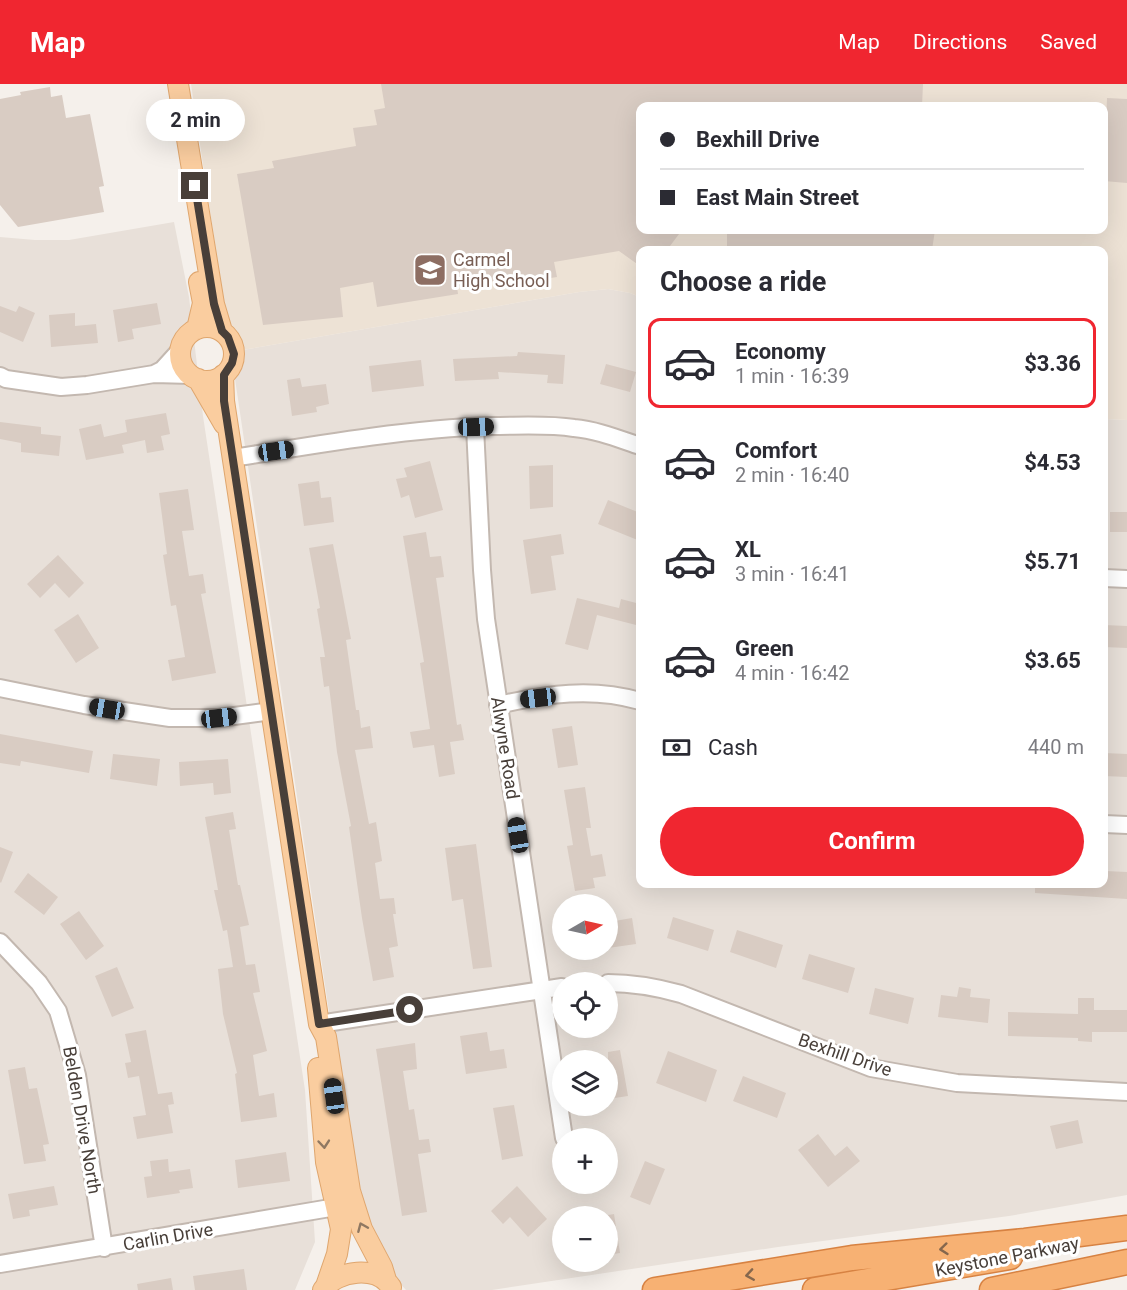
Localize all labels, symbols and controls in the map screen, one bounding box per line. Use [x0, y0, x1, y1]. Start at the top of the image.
text: Map [30, 26, 85, 59]
text: Map [838, 30, 880, 54]
text: Directions [913, 30, 1007, 54]
text: Saved [1040, 30, 1097, 54]
callout: 2 min [146, 99, 244, 141]
text: 2 min [170, 108, 221, 132]
text: Bexhill Drive [696, 127, 819, 152]
route end [181, 172, 208, 199]
text: East Main Street [696, 185, 859, 210]
place label: Carmel High School [453, 249, 550, 291]
school or university icon: Carmel High School [412, 252, 448, 288]
text: Choose a ride [660, 266, 826, 298]
icon: car [663, 336, 717, 390]
text: Economy [735, 339, 826, 364]
text: $3.36 [1024, 351, 1081, 376]
text: 1 min · 16:39 [735, 364, 850, 388]
car [458, 417, 494, 437]
icon: car [663, 435, 717, 489]
text: Comfort [735, 438, 817, 463]
car [257, 440, 295, 462]
text: $4.53 [1024, 450, 1081, 475]
text: 2 min · 16:40 [735, 463, 850, 487]
icon: car [663, 534, 717, 588]
text: XL [735, 537, 761, 562]
text: $5.71 [1024, 549, 1081, 574]
text: 3 min · 16:41 [735, 562, 850, 586]
icon: car [663, 633, 717, 687]
text: Green [735, 636, 794, 661]
text: $3.65 [1024, 648, 1081, 673]
text: 4 min · 16:42 [735, 661, 850, 685]
car [519, 687, 557, 709]
street label: Alwyne Road [487, 695, 524, 801]
car [88, 697, 126, 721]
car [200, 707, 238, 729]
icon: cash [660, 731, 693, 764]
text: Cash [708, 735, 758, 760]
text: 440 m [1028, 735, 1084, 759]
button: Confirm [660, 807, 1084, 876]
car [506, 816, 530, 854]
north arrow [552, 894, 618, 960]
map controls [552, 894, 618, 1272]
button: locate [552, 972, 618, 1038]
route start [396, 996, 423, 1023]
street label: Bexhill Drive [796, 1029, 895, 1080]
street label: Belden Drive North [59, 1044, 106, 1195]
button: layers [552, 1050, 618, 1116]
car [323, 1077, 345, 1115]
button: + [552, 1128, 618, 1194]
one-way arrow [318, 1140, 331, 1149]
button: − [552, 1206, 618, 1272]
street label: Carlin Drive [121, 1218, 215, 1255]
one-way arrow [357, 1222, 369, 1233]
street label: Keystone Parkway [933, 1232, 1081, 1281]
one-way arrow [939, 1242, 948, 1255]
one-way arrow [746, 1268, 755, 1280]

